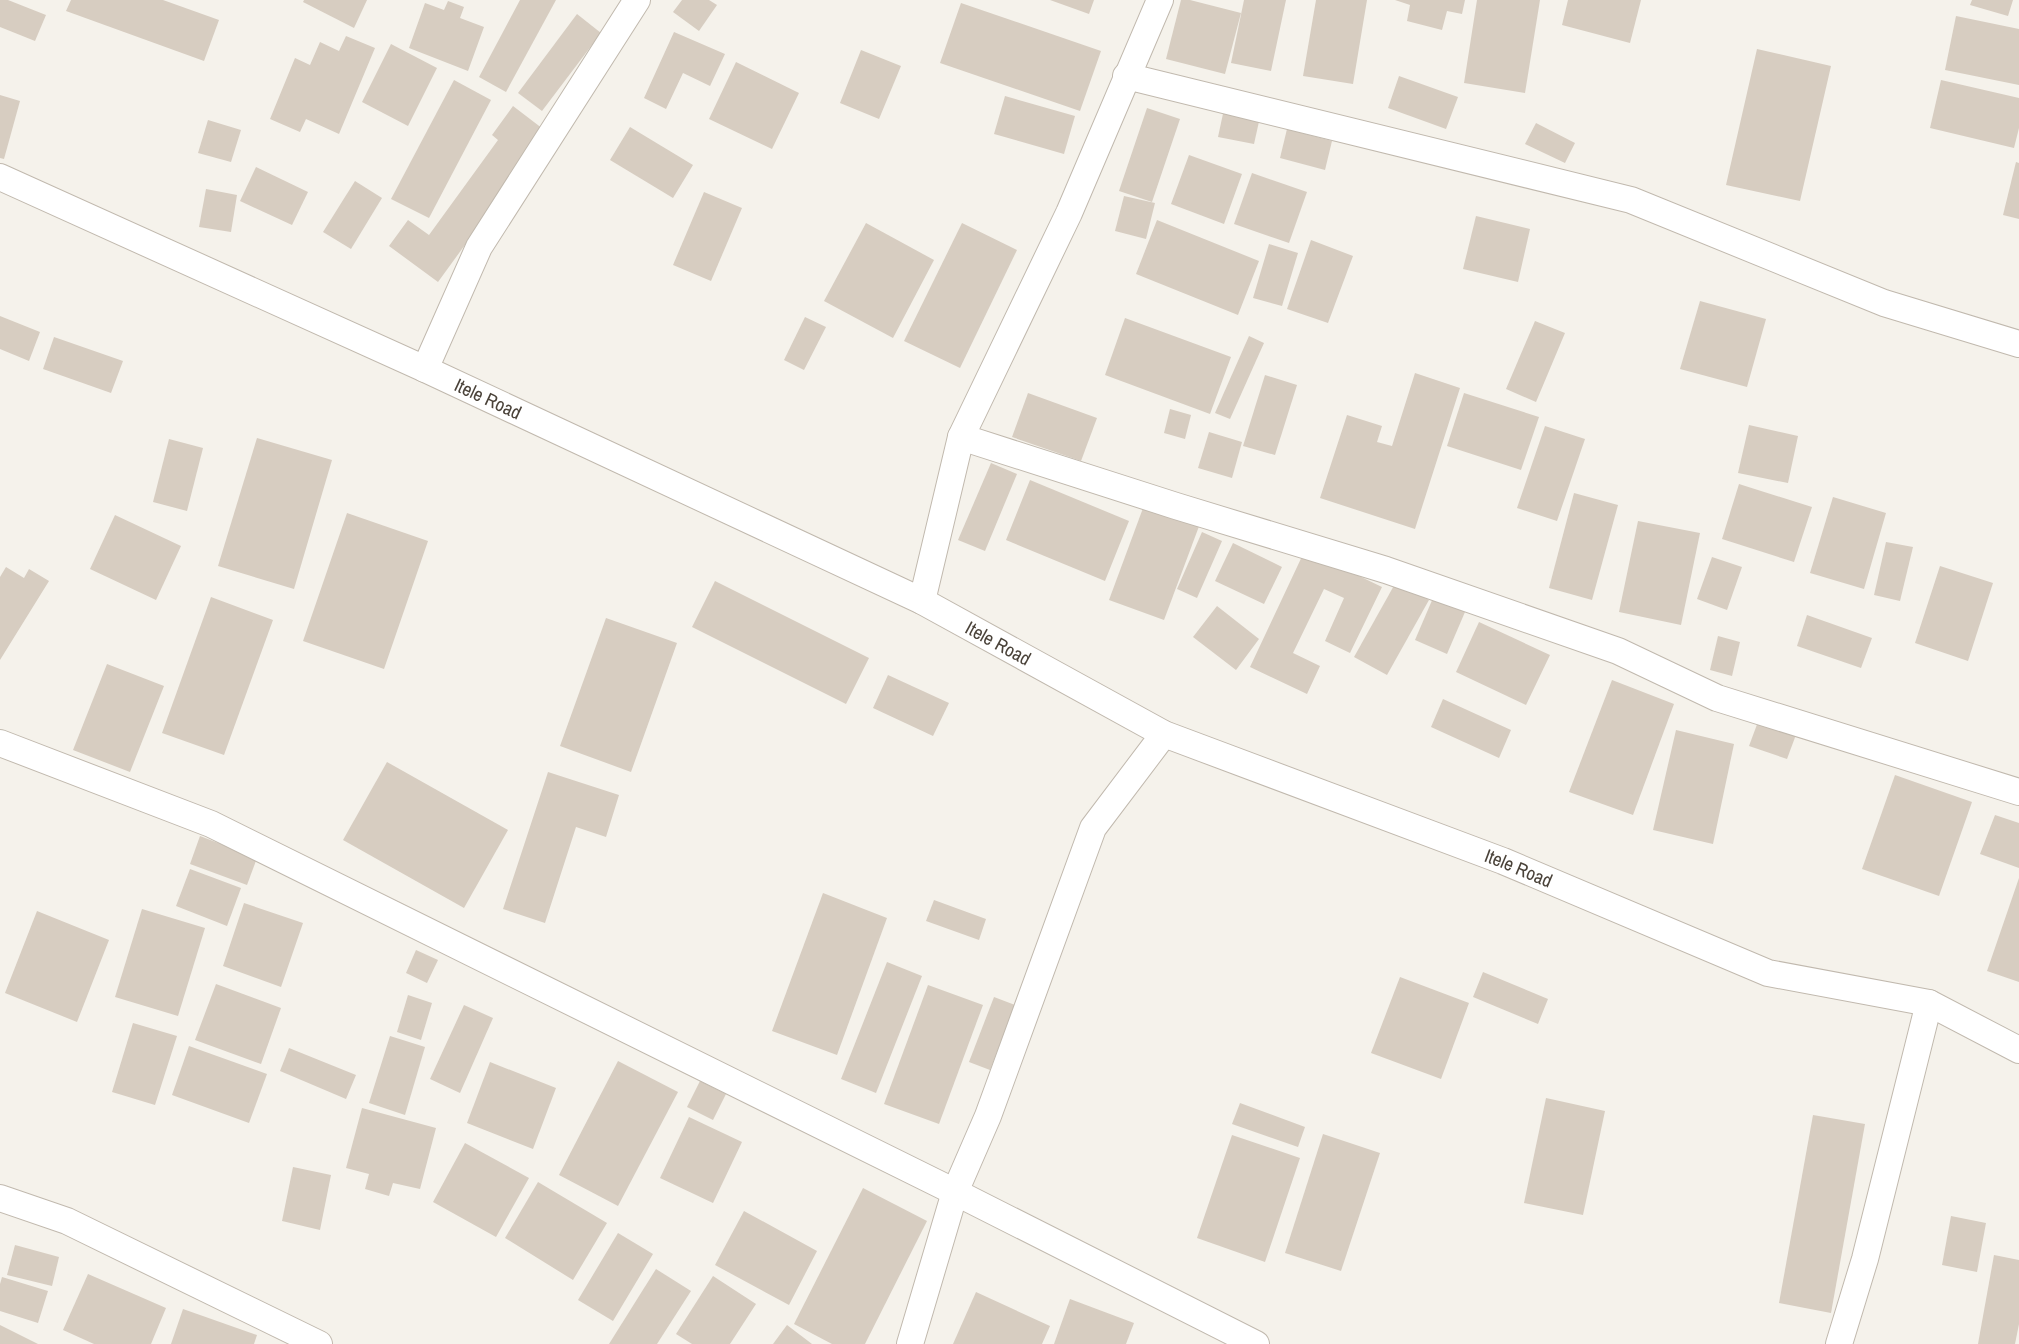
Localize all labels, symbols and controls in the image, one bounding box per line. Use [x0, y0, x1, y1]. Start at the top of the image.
street label: Itele Road [450, 372, 526, 425]
street label: Itele Road [961, 614, 1036, 671]
street label: Itele Road [1481, 842, 1556, 893]

